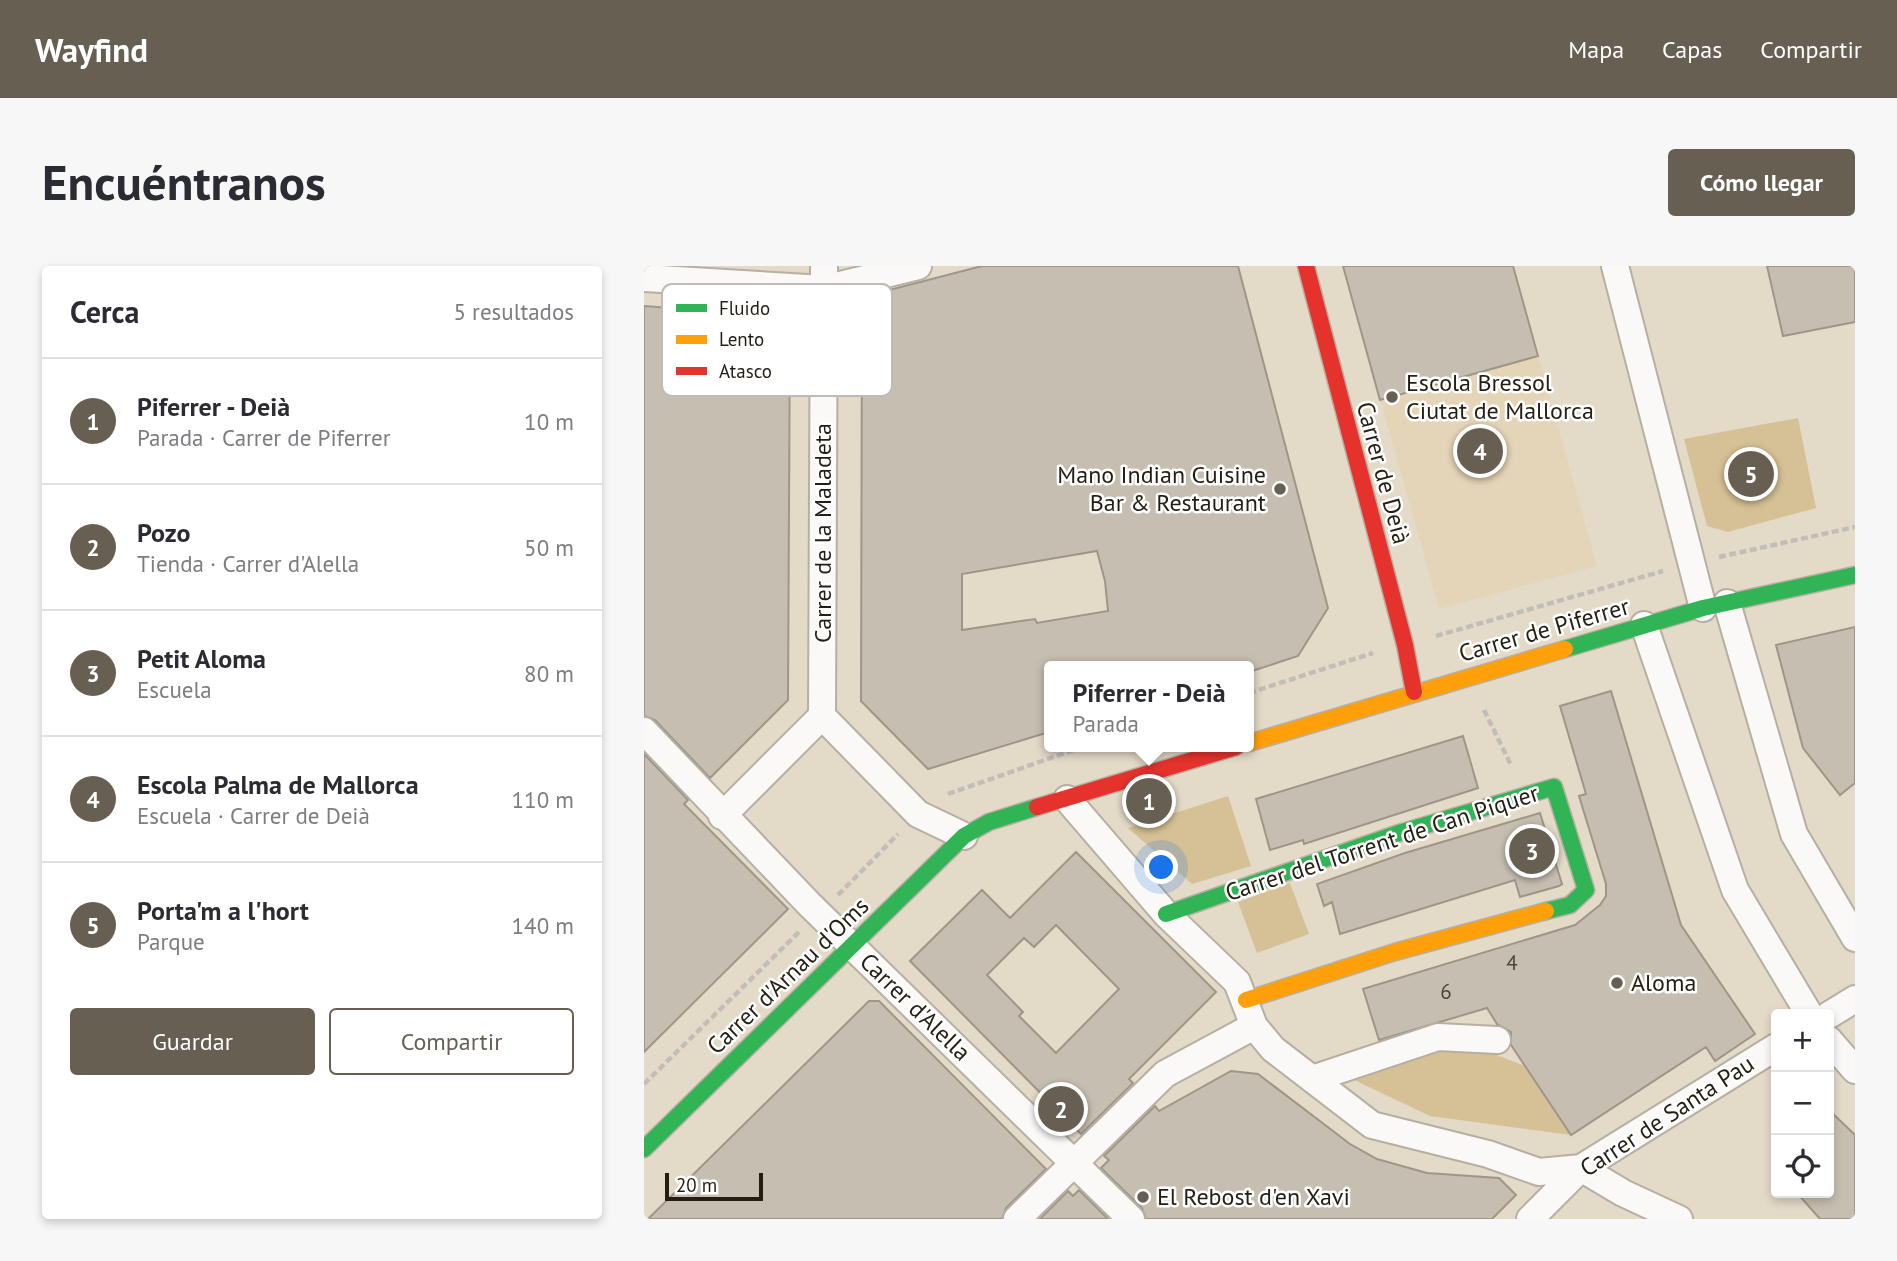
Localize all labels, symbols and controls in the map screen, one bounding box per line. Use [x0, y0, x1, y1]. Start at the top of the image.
text: Wayfind [35, 28, 148, 71]
text: Mapa [1568, 34, 1624, 65]
text: Capas [1662, 34, 1722, 65]
text: Compartir [1760, 34, 1862, 65]
button: Cómo llegar [1668, 149, 1855, 216]
text: Encuéntranos [42, 150, 326, 214]
legend [662, 284, 892, 396]
text: Cerca [70, 292, 139, 331]
text: Fluido [719, 296, 770, 320]
text: 5 resultados [453, 297, 574, 326]
text: Lento [719, 327, 764, 351]
text: Atasco [719, 359, 772, 383]
place label: Escola Bressol Ciutat de Mallorca [1406, 367, 1594, 426]
marker: Escola Bressol Ciutat de Mallorca [1384, 389, 1400, 405]
text: Piferrer - Deià [137, 390, 290, 423]
street label: Carrer de Deià [1350, 398, 1417, 547]
text: 1 [86, 407, 100, 436]
text: 10 m [524, 407, 574, 436]
text: Parada · Carrer de Piferrer [137, 423, 390, 452]
street label: Carrer de la Maladeta [807, 423, 838, 643]
pin: 4 [1457, 425, 1503, 477]
pin: 5 [1728, 448, 1774, 500]
place label: Mano Indian Cuisine Bar & Restaurant [1057, 459, 1266, 518]
marker: Mano Indian Cuisine Bar & Restaurant [1272, 481, 1288, 497]
text: Pozo [137, 516, 190, 549]
text: 2 [86, 533, 100, 562]
text: 50 m [524, 533, 574, 562]
text: Tienda · Carrer d'Alella [137, 549, 359, 578]
street label: Carrer de Piferrer [1455, 590, 1633, 669]
text: Petit Aloma [137, 642, 266, 675]
text: 3 [86, 659, 100, 688]
text: 80 m [524, 659, 574, 688]
popup [1044, 661, 1254, 752]
text: Escuela [137, 675, 212, 704]
text: Piferrer - Deià [1072, 676, 1226, 709]
text: Parada [1072, 709, 1139, 738]
text: Escola Palma de Mallorca [137, 768, 419, 801]
pin: 1 [1126, 775, 1172, 827]
street label: Carrer del Torrent de Can Piquer [1221, 777, 1542, 908]
text: 4 [86, 785, 100, 814]
text: 110 m [512, 785, 574, 814]
text: Escuela · Carrer de Deià [137, 801, 370, 830]
pin: 3 [1509, 825, 1555, 877]
your location [1144, 850, 1178, 884]
street label: Carrer d'Arnau d'Oms [700, 890, 875, 1061]
text: Porta'm a l'hort [137, 894, 309, 927]
text: 5 [86, 911, 100, 940]
text: 140 m [512, 911, 574, 940]
text: Parque [137, 927, 205, 956]
street label: Carrer d'Alella [853, 946, 977, 1067]
house number: 4 [1506, 949, 1518, 976]
place label: Aloma [1631, 967, 1696, 998]
marker: Aloma [1609, 975, 1625, 991]
house number: 6 [1440, 978, 1452, 1005]
button: Guardar [70, 1008, 315, 1075]
button: Compartir [329, 1008, 574, 1075]
map controls [1771, 1009, 1834, 1198]
button: + [1771, 1009, 1834, 1072]
street label: Carrer de Santa Pau [1574, 1048, 1760, 1183]
button: − [1771, 1072, 1834, 1135]
pin: 2 [1038, 1083, 1084, 1135]
button: locate [1771, 1135, 1834, 1198]
scale bar [665, 1170, 763, 1202]
text: 20 m [676, 1173, 717, 1197]
place label: El Rebost d'en Xavi [1157, 1181, 1350, 1212]
marker: El Rebost d'en Xavi [1135, 1189, 1151, 1205]

